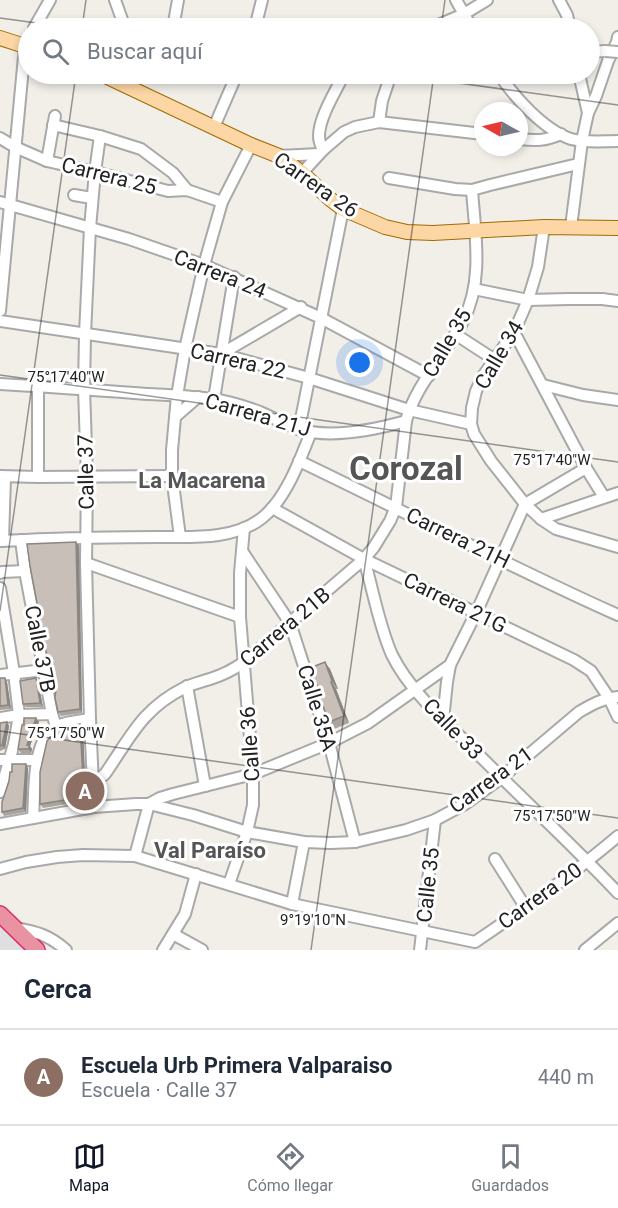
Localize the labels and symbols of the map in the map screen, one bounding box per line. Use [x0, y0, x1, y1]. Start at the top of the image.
north arrow [474, 102, 528, 156]
street label: Carrera 26 [269, 147, 363, 223]
street label: Carrera 25 [59, 153, 159, 199]
street label: Carrera 24 [170, 245, 270, 303]
street label: Calle 35 [418, 304, 476, 382]
street label: Calle 34 [470, 316, 528, 394]
street label: Carrera 22 [188, 338, 288, 384]
your location [345, 348, 374, 377]
text: 75°17'40"W [28, 368, 104, 386]
street label: Carrera 21J [202, 388, 314, 442]
street label: Calle 37 [73, 434, 99, 510]
district label: Corozal [349, 449, 463, 488]
text: 75°17'40"W [514, 451, 590, 469]
district label: La Macarena [138, 468, 266, 493]
street label: Carrera 21H [402, 503, 514, 573]
street label: Carrera 21G [400, 568, 510, 638]
street label: Carrera 21B [235, 582, 335, 672]
street label: Calle 37B [20, 603, 60, 695]
street label: Calle 35A [293, 662, 342, 754]
street label: Calle 33 [418, 694, 488, 764]
street label: Calle 36 [235, 706, 265, 782]
text: 75°17'50"W [28, 724, 104, 742]
street label: Carrera 21 [445, 742, 537, 818]
pin: A [66, 768, 104, 814]
text: 75°17'50"W [514, 807, 590, 825]
district label: Val Paraíso [154, 838, 266, 863]
street label: Calle 35 [412, 846, 444, 924]
street label: Carrera 20 [494, 858, 586, 934]
text: 9°19'10"N [280, 911, 346, 929]

